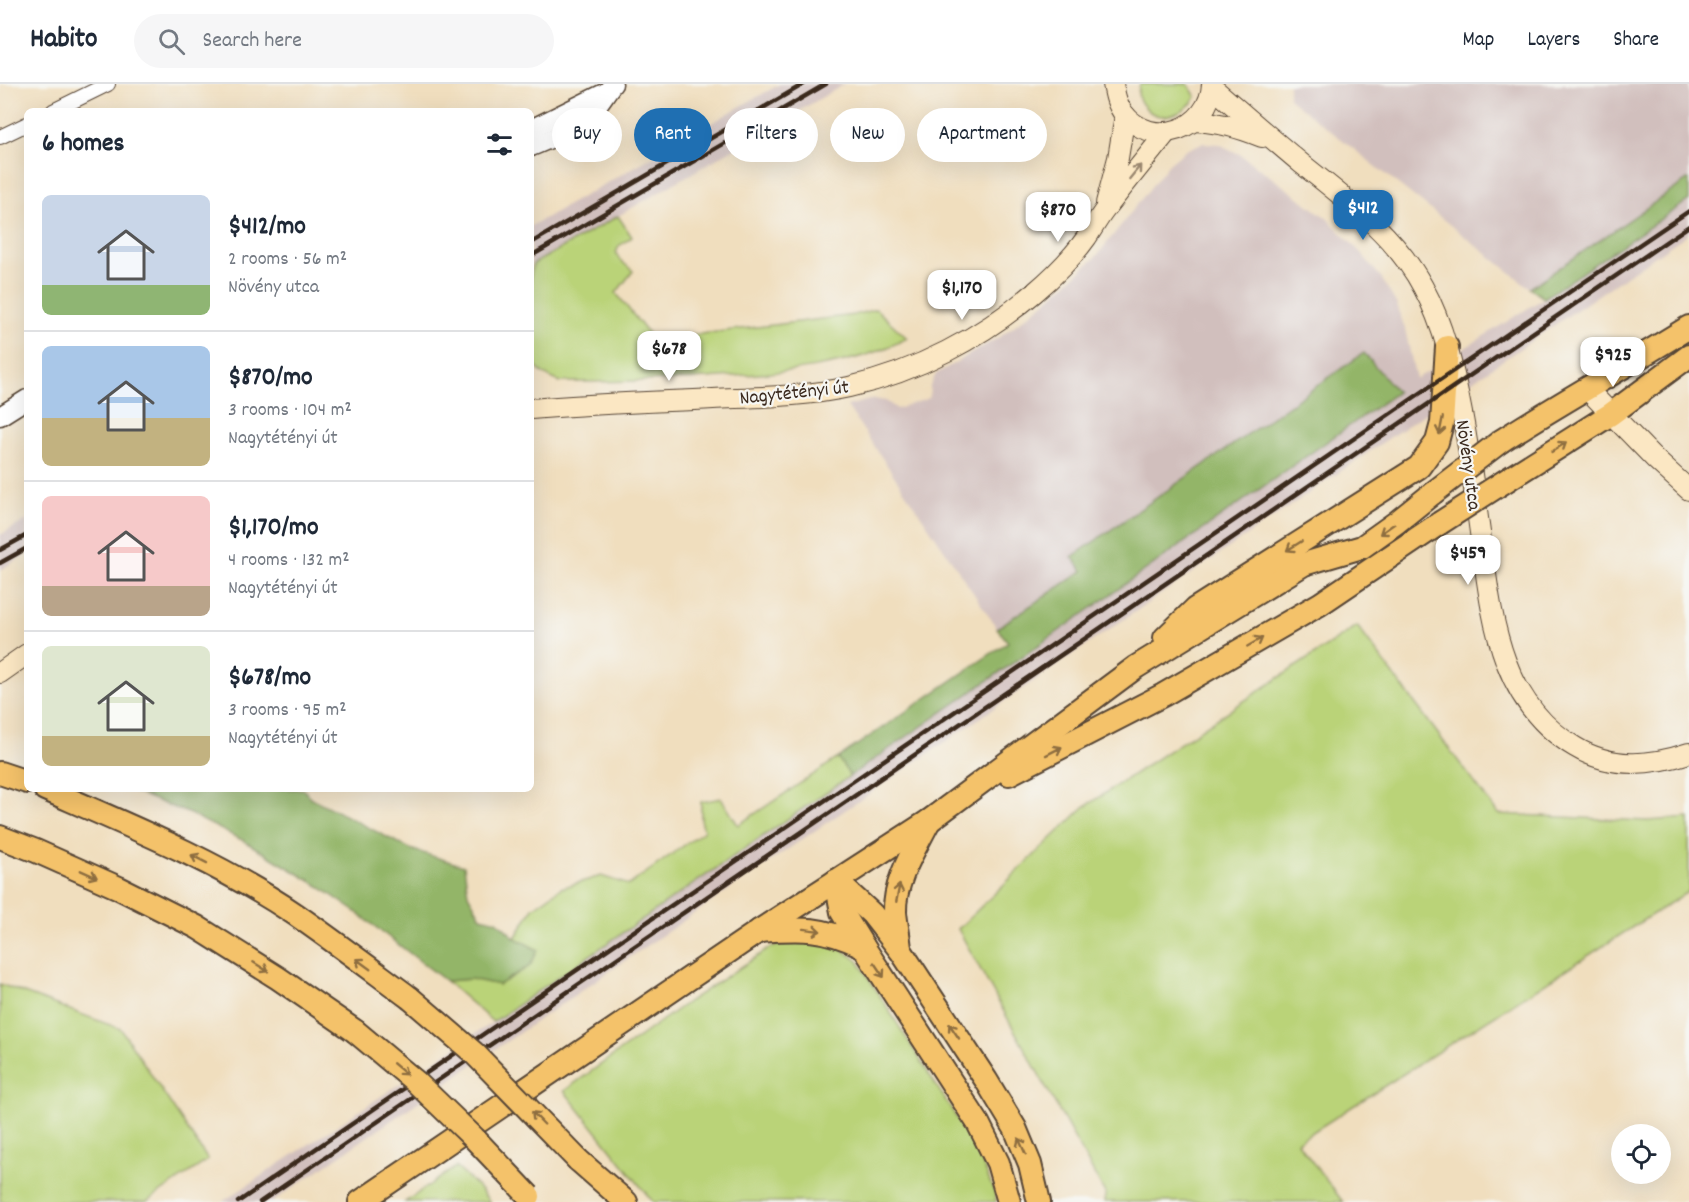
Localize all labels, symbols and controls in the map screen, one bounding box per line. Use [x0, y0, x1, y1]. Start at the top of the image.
search box [134, 14, 554, 68]
text: Habito [30, 21, 98, 61]
icon: search [155, 25, 188, 58]
text: Search here [203, 26, 302, 57]
text: Map [1463, 26, 1494, 56]
text: Layers [1527, 26, 1580, 56]
text: Share [1613, 26, 1659, 56]
chip: Buy [552, 108, 622, 162]
chip: Rent [634, 108, 712, 162]
chip: Filters [724, 108, 818, 162]
chip: New [830, 108, 905, 162]
chip: Apartment [917, 108, 1047, 162]
text: 6 homes [42, 126, 124, 163]
icon: filters [483, 128, 516, 161]
one-way arrow [1128, 165, 1141, 181]
pin: $412 [1327, 190, 1399, 241]
pin: $870 [1022, 192, 1094, 243]
text: $412 [1347, 195, 1379, 223]
text: $870 [1040, 197, 1076, 225]
text: $412/mo [228, 209, 306, 246]
icon: home [90, 219, 162, 291]
text: 2 rooms · 56 m² [228, 246, 347, 274]
pin: $1,170 [913, 270, 1011, 321]
text: Növény utca [228, 274, 319, 302]
text: $1,170 [941, 275, 983, 303]
pin: $678 [633, 331, 705, 382]
text: $678 [651, 336, 687, 364]
pin: $925 [1577, 337, 1649, 388]
text: $925 [1594, 342, 1632, 370]
text: $870/mo [228, 360, 313, 397]
icon: home [90, 370, 162, 442]
street label: Nagytétényi út [738, 374, 850, 414]
text: 3 rooms · 104 m² [228, 397, 352, 425]
one-way arrow [1435, 416, 1446, 436]
street label: Növény utca [1447, 418, 1487, 513]
text: Nagytétényi út [228, 425, 338, 453]
one-way arrow [1550, 441, 1567, 453]
text: $1,170/mo [228, 510, 318, 547]
icon: home [90, 520, 162, 592]
one-way arrow [1379, 523, 1396, 535]
pin: $459 [1432, 535, 1504, 586]
text: $459 [1450, 540, 1486, 568]
one-way arrow [1286, 541, 1303, 553]
text: 4 rooms · 132 m² [228, 547, 350, 575]
text: Nagytétényi út [228, 575, 338, 603]
one-way arrow [1246, 636, 1263, 648]
text: $678/mo [228, 660, 311, 697]
icon: home [90, 670, 162, 742]
text: 3 rooms · 95 m² [228, 697, 347, 725]
text: Nagytétényi út [228, 725, 338, 753]
one-way arrow [1045, 745, 1063, 756]
one-way arrow [190, 853, 208, 864]
one-way arrow [80, 869, 98, 881]
one-way arrow [893, 884, 904, 903]
one-way arrow [802, 925, 822, 936]
one-way arrow [355, 958, 371, 970]
one-way arrow [252, 961, 269, 973]
one-way arrow [873, 962, 885, 978]
one-way arrow [948, 1023, 960, 1040]
one-way arrow [392, 1062, 408, 1075]
one-way arrow [531, 1110, 545, 1125]
map controls [1611, 1124, 1671, 1184]
button: locate [1611, 1124, 1671, 1184]
one-way arrow [1016, 1138, 1028, 1156]

